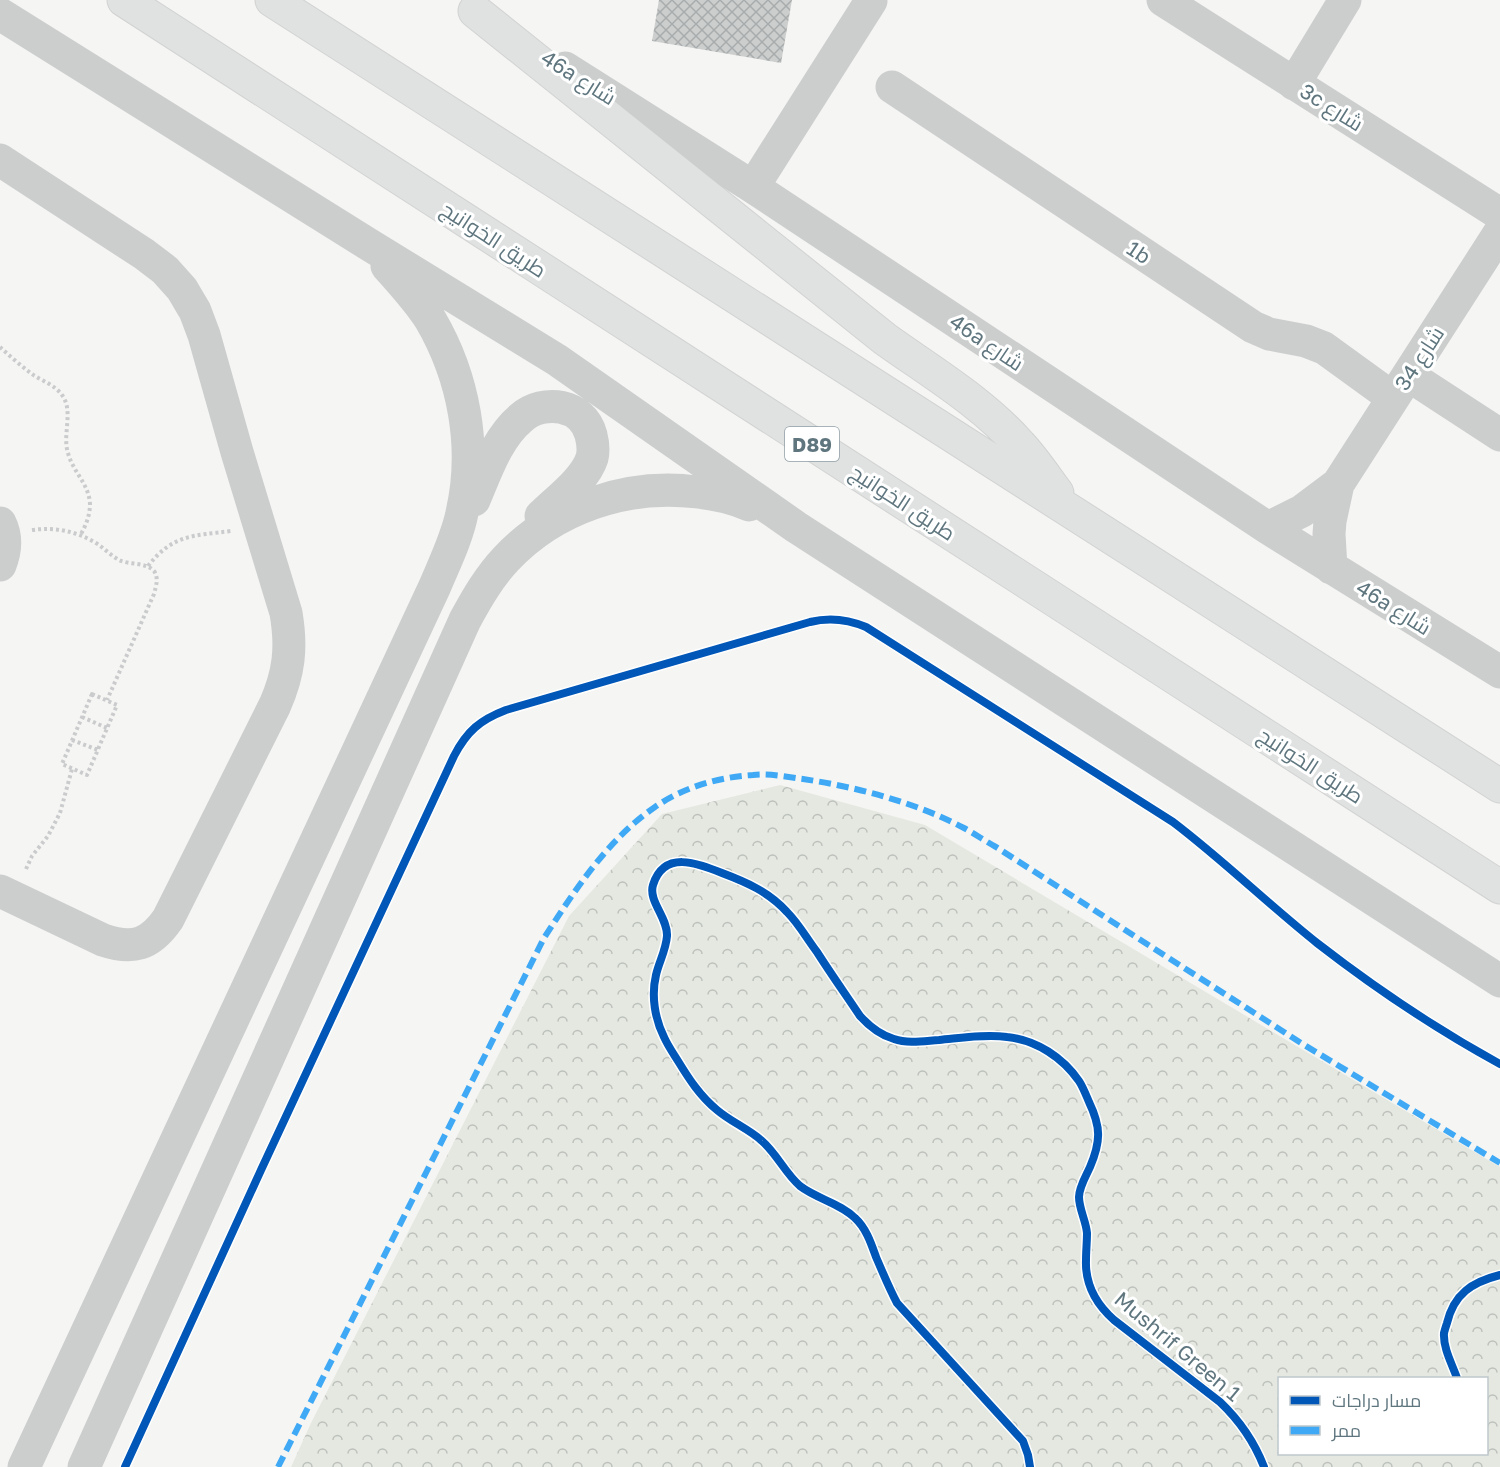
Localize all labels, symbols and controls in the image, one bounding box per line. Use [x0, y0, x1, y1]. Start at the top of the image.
street label: 46a شارع [536, 44, 621, 112]
street label: 3c شارع [1295, 78, 1368, 138]
street label: طريق الخوانيج [435, 195, 551, 284]
street label: 1b [1122, 235, 1156, 269]
street label: 46a شارع [944, 308, 1029, 378]
street label: شارع 34 [1389, 321, 1451, 396]
road number: D89 [785, 427, 839, 461]
street label: طريق الخوانيج [844, 458, 960, 547]
street label: 46a شارع [1351, 574, 1436, 642]
street label: طريق الخوانيج [1252, 721, 1368, 810]
street label: Mushrif Green 1 [1109, 1286, 1247, 1406]
legend [1278, 1377, 1488, 1455]
text: مسار دراجات [1332, 1389, 1421, 1412]
text: ممر [1331, 1419, 1361, 1442]

